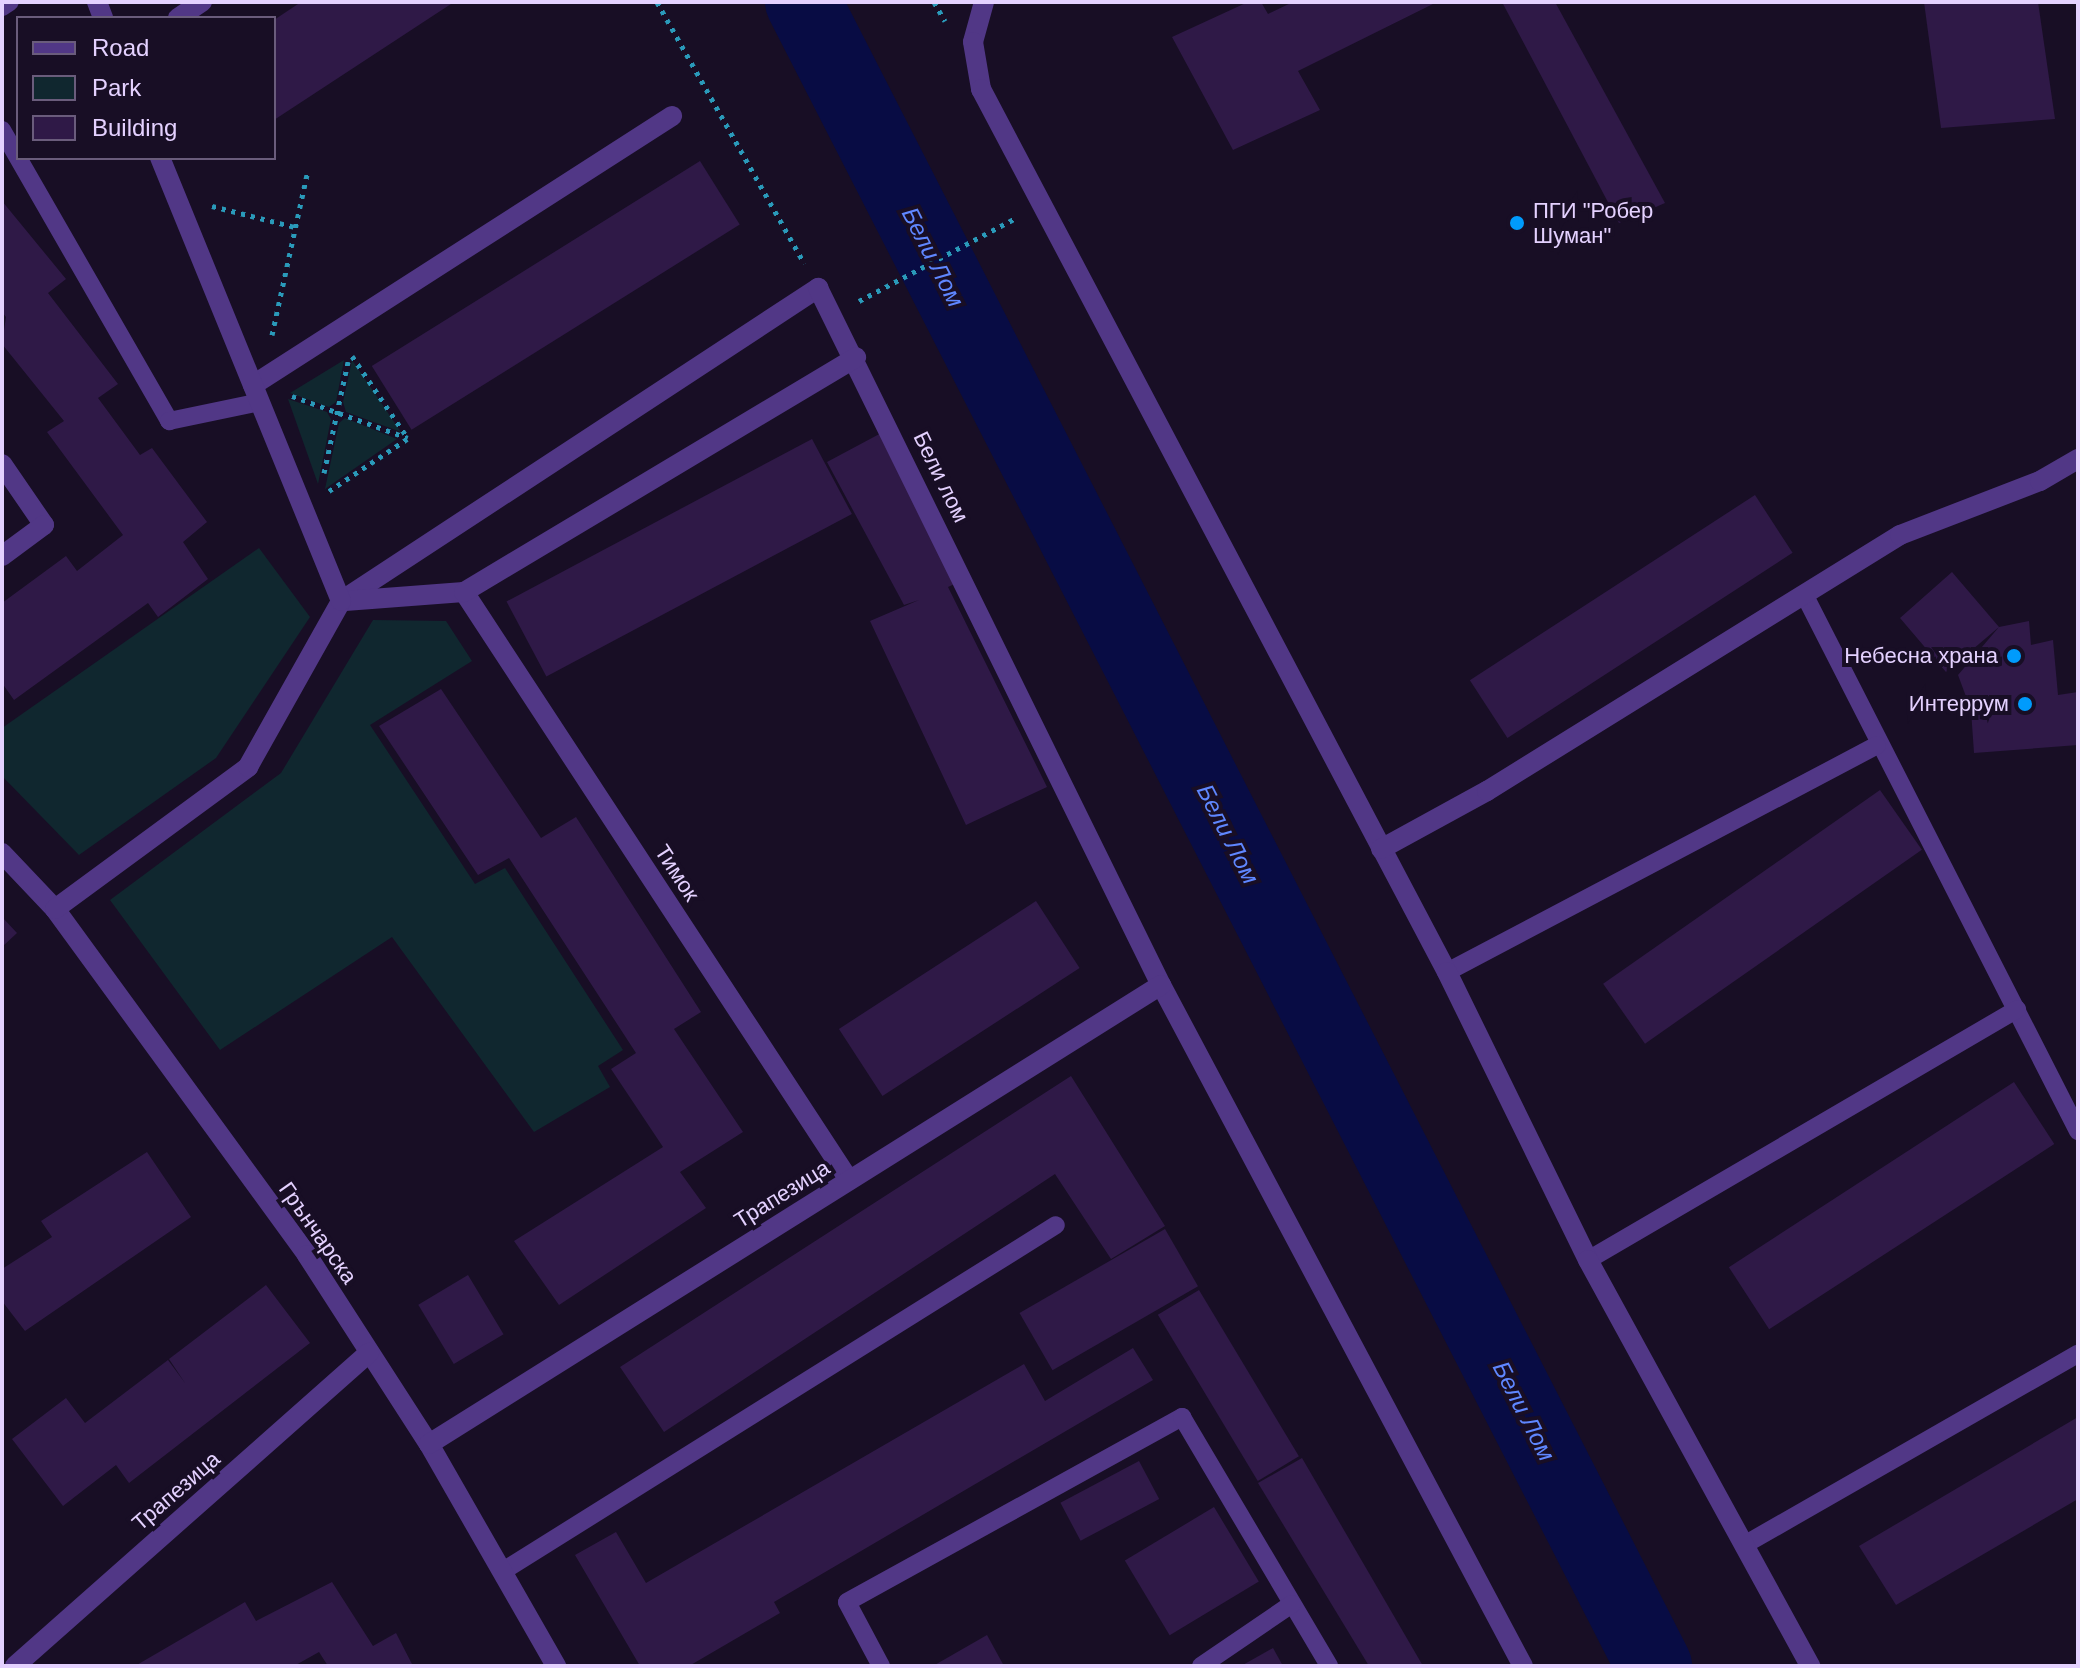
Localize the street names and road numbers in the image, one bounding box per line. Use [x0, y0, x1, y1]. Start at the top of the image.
street label: Бели лом [908, 427, 974, 527]
street label: Тимок [649, 840, 705, 906]
street label: Трапезица [729, 1154, 835, 1234]
street label: Грънчарска [273, 1177, 363, 1289]
street label: Трапезица [127, 1446, 225, 1536]

